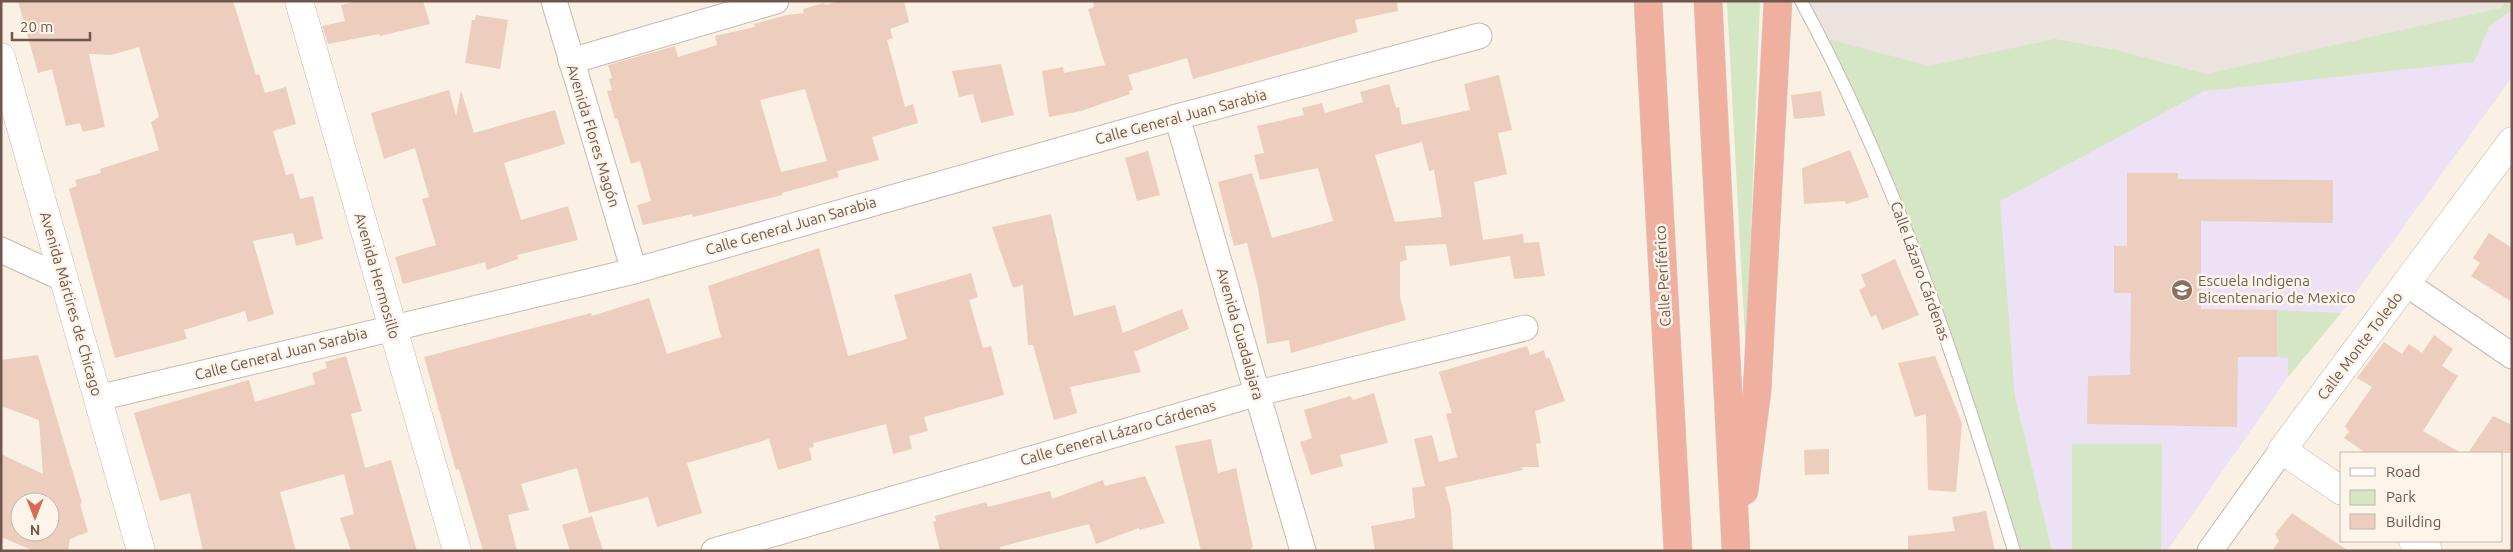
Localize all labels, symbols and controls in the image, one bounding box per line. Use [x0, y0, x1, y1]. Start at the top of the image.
scale bar [12, 10, 90, 42]
text: 20 m [20, 18, 53, 35]
street label: Avenida Flores Magón [564, 62, 623, 209]
street label: Calle General Juan Sarabia [1093, 85, 1269, 148]
street label: Calle General Juan Sarabia [703, 193, 878, 258]
street label: Calle Lázaro Cárdenas [1887, 199, 1954, 343]
street label: Avenida Mártires de Chicago [37, 210, 106, 398]
street label: Avenida Hermosillo [351, 211, 404, 341]
street label: Calle Periférico [1651, 225, 1674, 327]
street label: Avenida Guadalajara [1214, 266, 1267, 402]
place label: Escuela Indigena Bicentenario de Mexico [2198, 272, 2356, 306]
school or university icon: Escuela Indigena Bicentenario de Mexico [2170, 278, 2194, 302]
street label: Calle Monte Toledo [2314, 288, 2406, 403]
street label: Calle General Juan Sarabia [193, 324, 369, 383]
street label: Calle General Lázaro Cárdenas [1018, 396, 1218, 469]
legend [2340, 452, 2503, 542]
text: Road [2386, 463, 2421, 480]
text: Park [2386, 488, 2416, 505]
north arrow [10, 492, 60, 542]
text: Building [2386, 513, 2441, 530]
text: N [30, 522, 40, 538]

